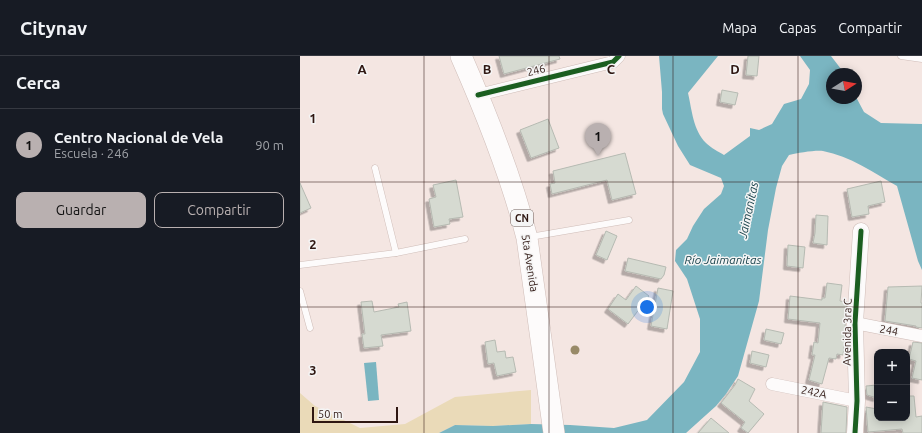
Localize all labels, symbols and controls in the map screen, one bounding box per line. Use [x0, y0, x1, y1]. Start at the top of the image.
text: Citynav [20, 17, 87, 39]
text: Mapa [722, 20, 757, 36]
text: Capas [779, 20, 816, 36]
text: Compartir [838, 20, 902, 36]
text: A [357, 62, 367, 76]
text: B [483, 62, 492, 76]
street label: 246 [526, 62, 546, 78]
text: C [607, 62, 616, 76]
text: D [730, 62, 740, 76]
north arrow [826, 68, 862, 104]
text: Cerca [16, 73, 61, 92]
text: 1 [309, 111, 317, 125]
pin: 1 [585, 123, 611, 156]
text: Centro Nacional de Vela [54, 129, 223, 146]
text: 1 [25, 138, 33, 152]
text: 90 m [255, 138, 284, 152]
text: Escuela · 246 [54, 146, 129, 160]
water label: Jaimanitas [735, 181, 760, 240]
button: Guardar [16, 192, 146, 228]
button: Compartir [154, 192, 284, 228]
road number: CN [511, 210, 533, 226]
street label: 5ta Avenida [520, 233, 540, 293]
text: 2 [309, 237, 317, 251]
water label: Río Jaimanitas [684, 253, 762, 266]
your location [637, 297, 657, 317]
street label: Avenida 3ra C [840, 298, 854, 366]
street label: 244 [879, 322, 899, 338]
map controls [874, 349, 910, 421]
button: + [874, 349, 910, 385]
text: 3 [309, 363, 317, 377]
street label: 242A [800, 383, 829, 401]
button: − [874, 385, 910, 421]
scale bar [312, 405, 398, 424]
text: 50 m [318, 408, 342, 420]

